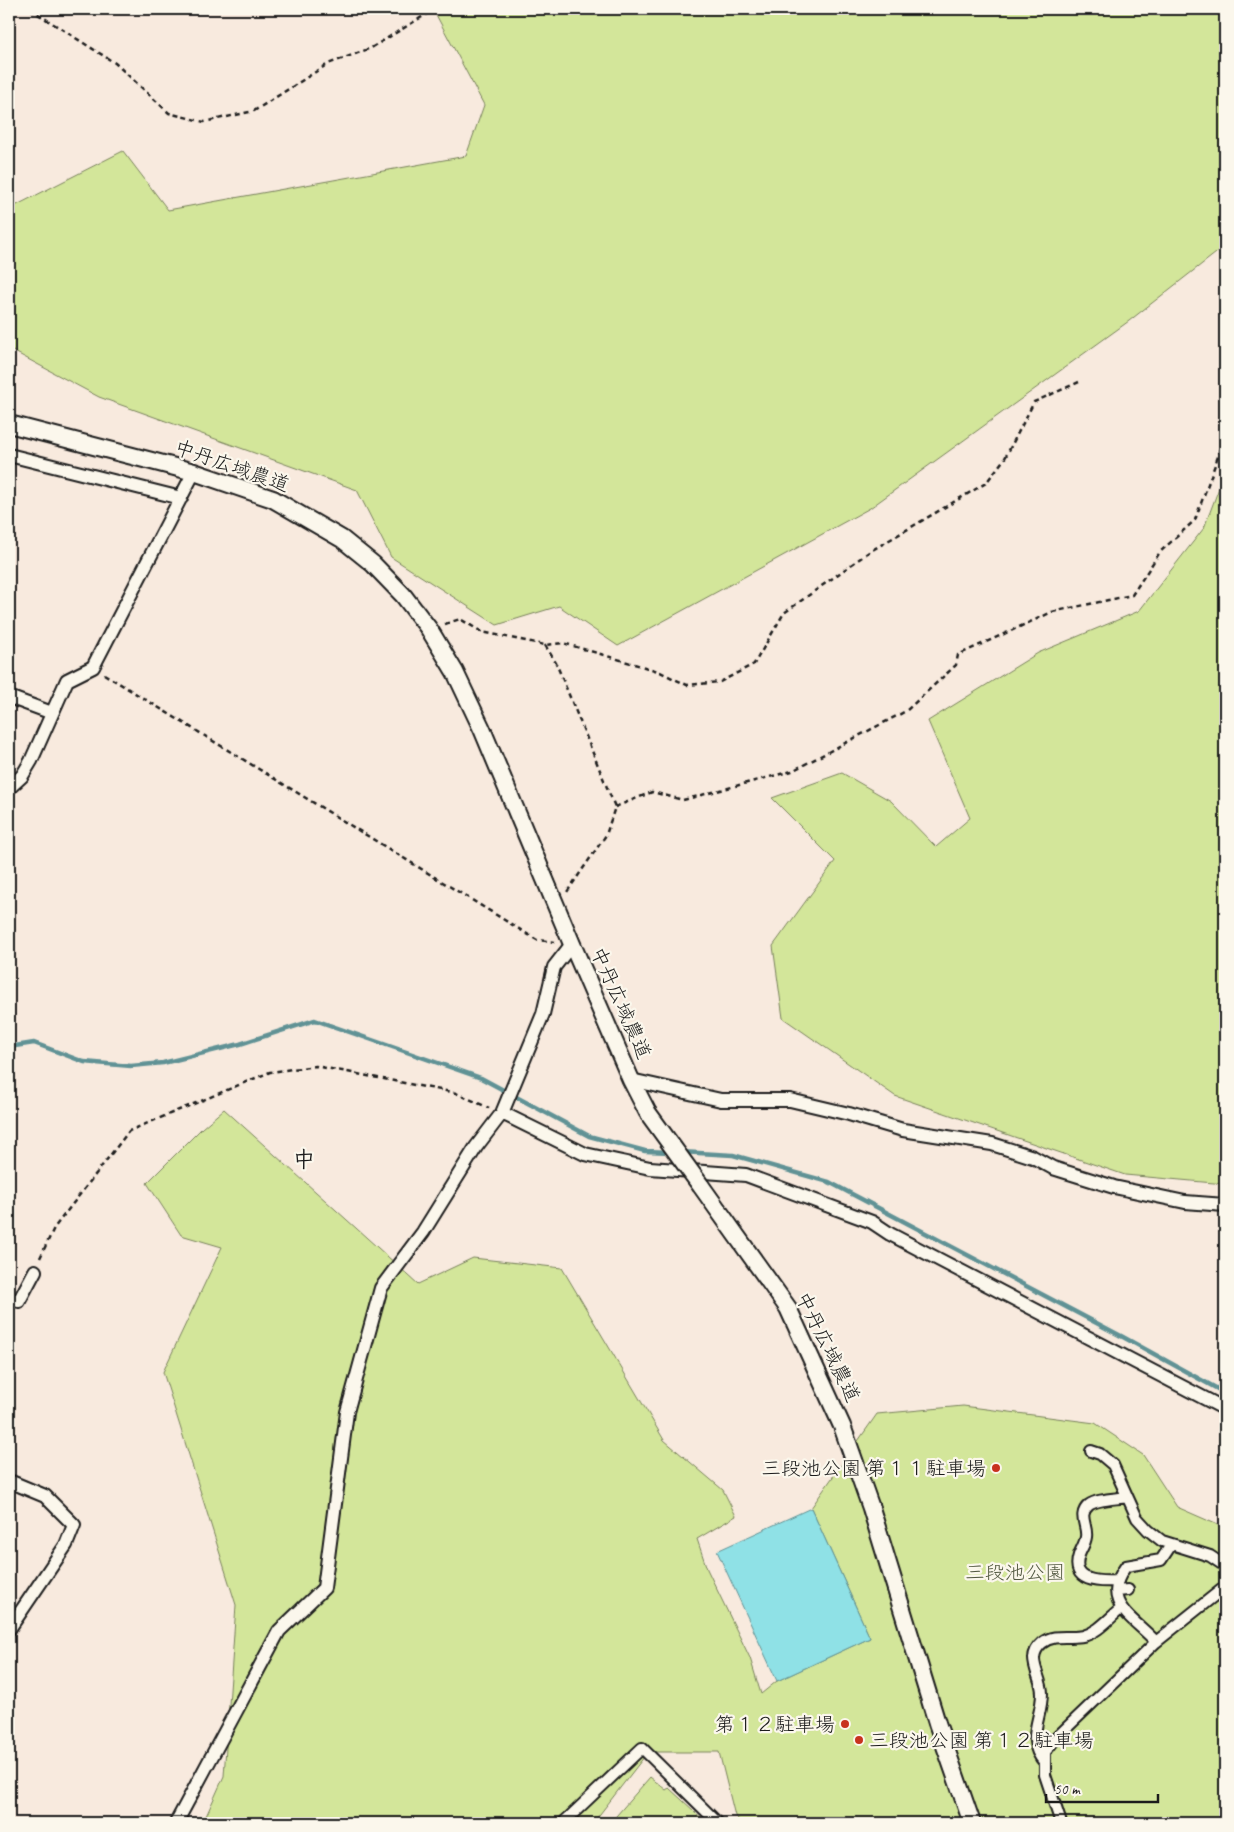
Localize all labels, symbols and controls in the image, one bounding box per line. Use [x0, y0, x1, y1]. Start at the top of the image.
street label: 中丹広域農道 [171, 435, 293, 497]
street label: 中丹広域農道 [585, 943, 657, 1063]
district label: 中 [293, 1146, 315, 1174]
street label: 中丹広域農道 [790, 1288, 866, 1406]
place label: 三段池公園 第１１駐車場 [761, 1456, 986, 1481]
marker: 三段池公園 第１１駐車場 [990, 1462, 1002, 1474]
park label: 三段池公園 [965, 1560, 1065, 1585]
place label: 第１２駐車場 [715, 1712, 835, 1737]
marker: 第１２駐車場 [839, 1718, 851, 1730]
place label: 三段池公園 第１２駐車場 [869, 1728, 1094, 1753]
marker: 三段池公園 第１２駐車場 [853, 1734, 865, 1746]
scale bar [1046, 1772, 1159, 1804]
text: 50 m [1054, 1780, 1081, 1799]

